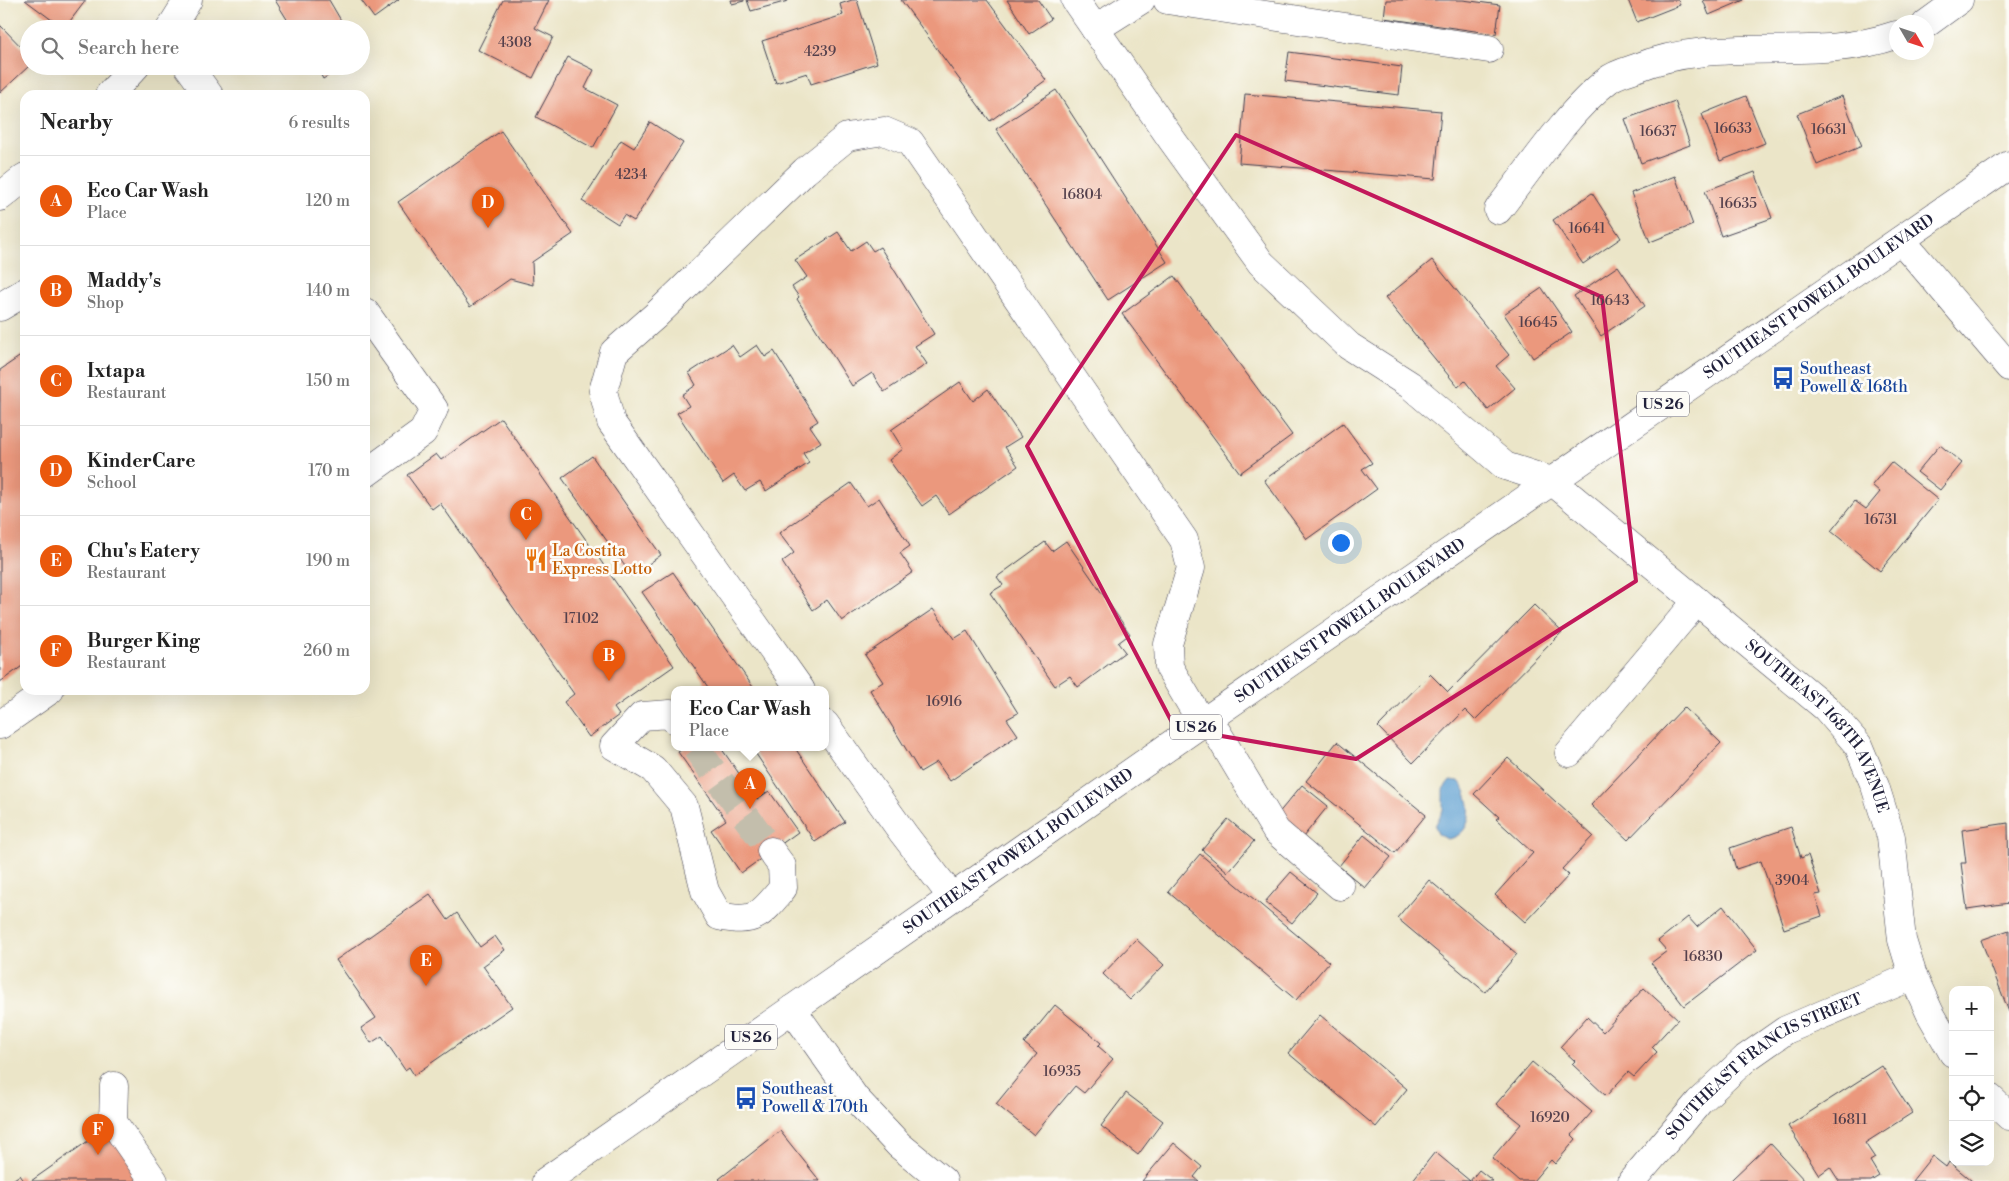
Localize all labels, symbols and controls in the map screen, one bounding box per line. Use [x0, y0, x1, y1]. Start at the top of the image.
north arrow [1889, 15, 1934, 60]
search box [20, 20, 370, 75]
icon: search [38, 34, 66, 62]
house number: 4308 [498, 34, 532, 52]
text: Search here [78, 36, 179, 60]
house number: 4239 [804, 43, 836, 61]
text: Nearby [40, 110, 113, 136]
text: 6 results [289, 113, 350, 133]
house number: 16633 [1714, 120, 1752, 138]
house number: 16631 [1811, 121, 1847, 139]
house number: 16637 [1639, 123, 1677, 141]
house number: 4234 [615, 166, 647, 184]
text: Eco Car Wash [87, 179, 209, 203]
house number: 16804 [1062, 186, 1102, 204]
pin: D [472, 187, 504, 228]
text: A [50, 191, 62, 211]
text: 120 m [306, 191, 350, 211]
house number: 16635 [1719, 195, 1757, 213]
text: Place [87, 203, 127, 223]
street label: SOUTHEAST POWELL BOULEVARD [1699, 210, 1938, 383]
house number: 16641 [1568, 220, 1606, 238]
text: Maddy's [87, 269, 161, 293]
text: B [50, 281, 62, 301]
text: 140 m [306, 281, 350, 301]
house number: 16643 [1591, 292, 1630, 310]
text: Shop [87, 293, 124, 313]
house number: 16645 [1519, 314, 1558, 332]
text: Ixtapa [87, 359, 145, 383]
place label: Southeast Powell & 168th [1800, 359, 1908, 397]
bus stop icon: Southeast Powell & 168th [1770, 365, 1796, 391]
text: C [50, 371, 62, 391]
text: 150 m [306, 371, 350, 391]
text: Restaurant [87, 383, 166, 403]
road number: US 26 [1637, 392, 1689, 416]
text: KinderCare [87, 449, 195, 473]
text: D [50, 461, 62, 481]
text: 170 m [308, 461, 350, 481]
text: School [87, 473, 136, 493]
pin: C [510, 499, 542, 540]
house number: 16731 [1864, 511, 1898, 529]
your location [1328, 530, 1354, 556]
street label: SOUTHEAST POWELL BOULEVARD [1231, 534, 1469, 707]
text: Chu's Eatery [87, 539, 200, 563]
place label: La Costita Express Lotto [552, 541, 652, 579]
restaurant icon: La Costita Express Lotto [523, 547, 549, 573]
text: E [50, 551, 62, 571]
text: 190 m [306, 551, 350, 571]
text: Restaurant [87, 563, 166, 583]
house number: 17102 [563, 610, 599, 628]
text: Burger King [87, 629, 200, 653]
street label: SOUTHEAST 168TH AVENUE [1741, 635, 1893, 815]
pin: B [593, 640, 625, 681]
text: F [50, 641, 62, 661]
text: 260 m [303, 641, 350, 661]
text: Restaurant [87, 653, 166, 673]
popup [671, 686, 829, 751]
house number: 16916 [926, 693, 963, 711]
text: Eco Car Wash [689, 697, 811, 721]
road number: US 26 [1170, 714, 1222, 740]
text: Place [689, 721, 729, 741]
street label: SOUTHEAST POWELL BOULEVARD [899, 764, 1137, 939]
pin: A [734, 768, 766, 809]
house number: 3904 [1775, 872, 1809, 890]
pin: E [410, 945, 442, 986]
house number: 16830 [1683, 948, 1723, 966]
map controls [1949, 986, 1994, 1166]
button: + [1949, 986, 1994, 1031]
street label: SOUTHEAST FRANCIS STREET [1661, 989, 1865, 1144]
road number: US 26 [725, 1024, 777, 1050]
button: − [1949, 1031, 1994, 1076]
house number: 16935 [1043, 1063, 1081, 1081]
button: locate [1949, 1076, 1994, 1121]
place label: Southeast Powell & 170th [762, 1079, 869, 1117]
bus stop icon: Southeast Powell & 170th [733, 1085, 759, 1111]
house number: 16920 [1530, 1109, 1570, 1127]
house number: 16811 [1833, 1111, 1867, 1129]
pin: F [82, 1114, 114, 1155]
button: layers [1949, 1121, 1994, 1166]

